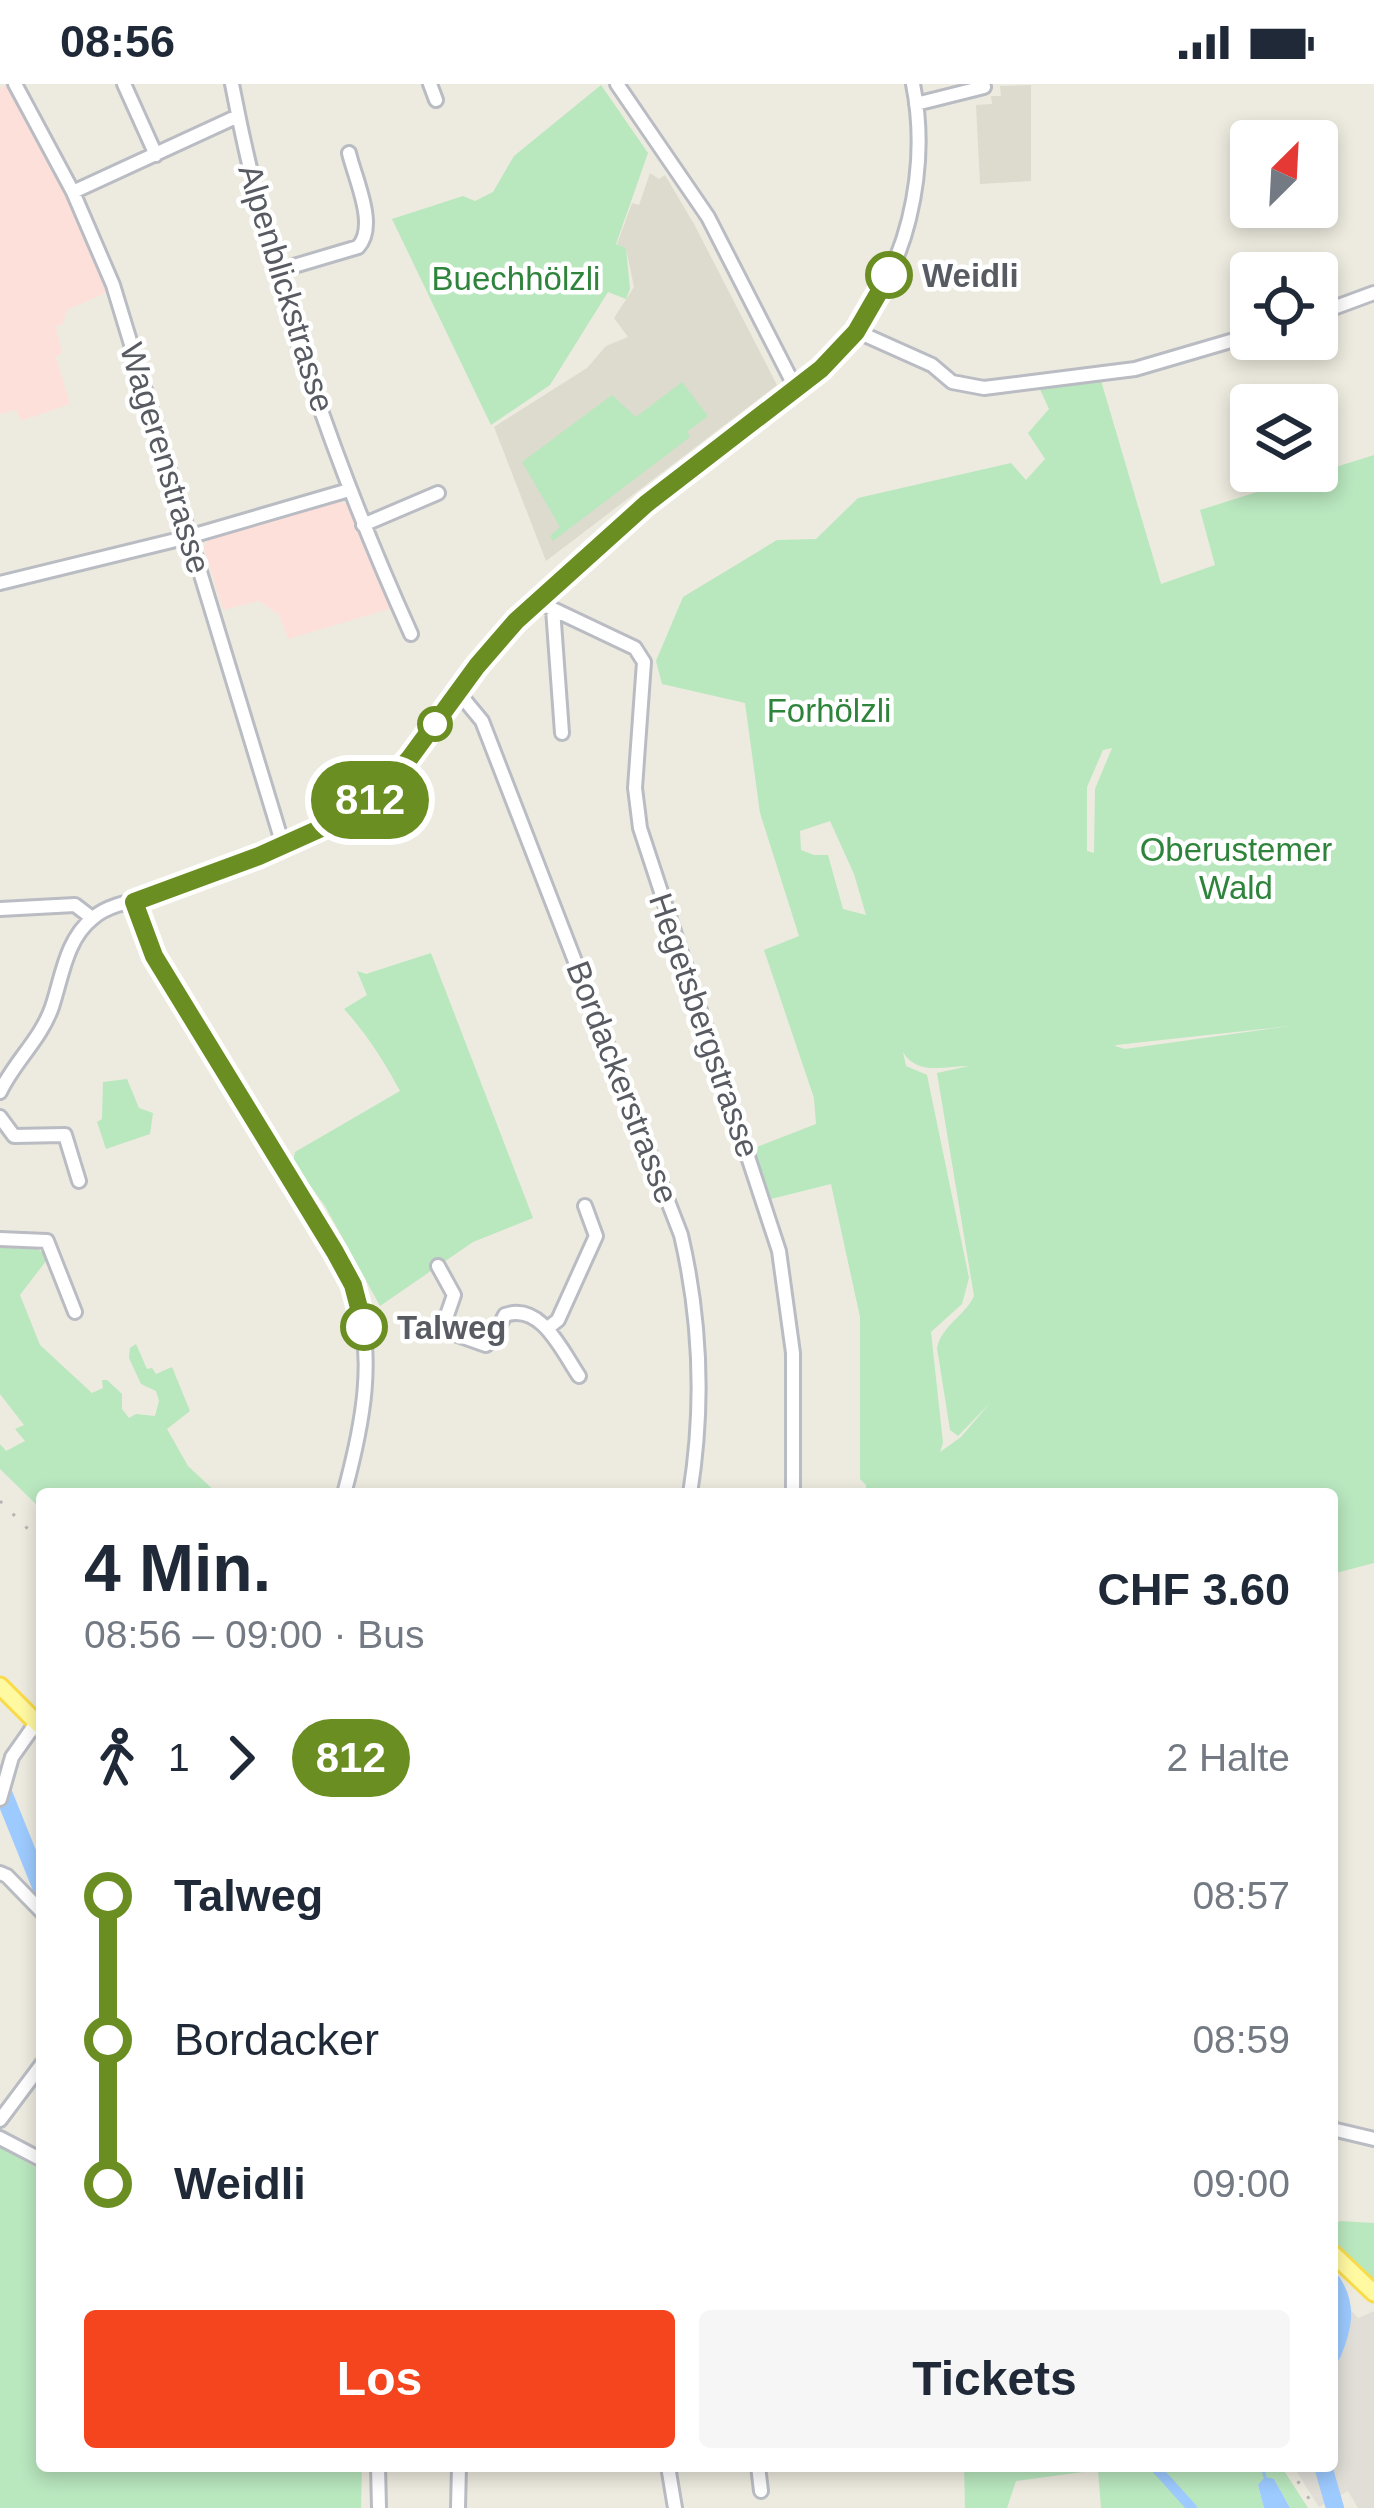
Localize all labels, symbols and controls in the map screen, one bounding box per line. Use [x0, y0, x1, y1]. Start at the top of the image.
text: 08:56 [60, 16, 175, 67]
north arrow [1230, 120, 1338, 228]
map controls [1230, 120, 1338, 492]
street label: Alpenblickstrasse [231, 160, 342, 416]
button: locate [1230, 252, 1338, 360]
marker: Weidli [867, 253, 911, 297]
place label: Weidli [922, 257, 1019, 294]
park label: Buechhölzli [432, 260, 600, 297]
street label: Wagerenstrasse [113, 338, 218, 578]
button: layers [1230, 384, 1338, 492]
park label: Forhölzli [767, 692, 891, 729]
unlabelled marker [419, 708, 451, 740]
line badge: 812 [301, 761, 439, 839]
text: 812 [335, 776, 405, 823]
park label: Oberustemer Wald [1140, 831, 1332, 906]
street label: Hegetsbergstrasse [642, 888, 767, 1162]
street label: Bordackerstrasse [559, 956, 686, 1209]
marker: Talweg [342, 1305, 386, 1349]
place label: Talweg [397, 1309, 506, 1346]
text: 4 Min. [84, 1531, 271, 1605]
text: CHF 3.60 [1097, 1564, 1290, 1615]
text: 08:56 – 09:00 · Bus [84, 1613, 424, 1656]
icon: walk [84, 1725, 150, 1791]
icon: forward [208, 1725, 274, 1791]
text: 812 [316, 1734, 386, 1781]
text: 1 [168, 1736, 190, 1779]
text: 2 Halte [1166, 1736, 1290, 1779]
text: Talweg [174, 1870, 323, 1921]
text: 08:57 [1192, 1874, 1290, 1917]
text: Bordacker [174, 2014, 379, 2065]
text: 08:59 [1192, 2018, 1290, 2061]
text: Weidli [174, 2158, 306, 2209]
text: 09:00 [1192, 2162, 1290, 2205]
button: Los [84, 2310, 675, 2448]
button: Tickets [699, 2310, 1290, 2448]

